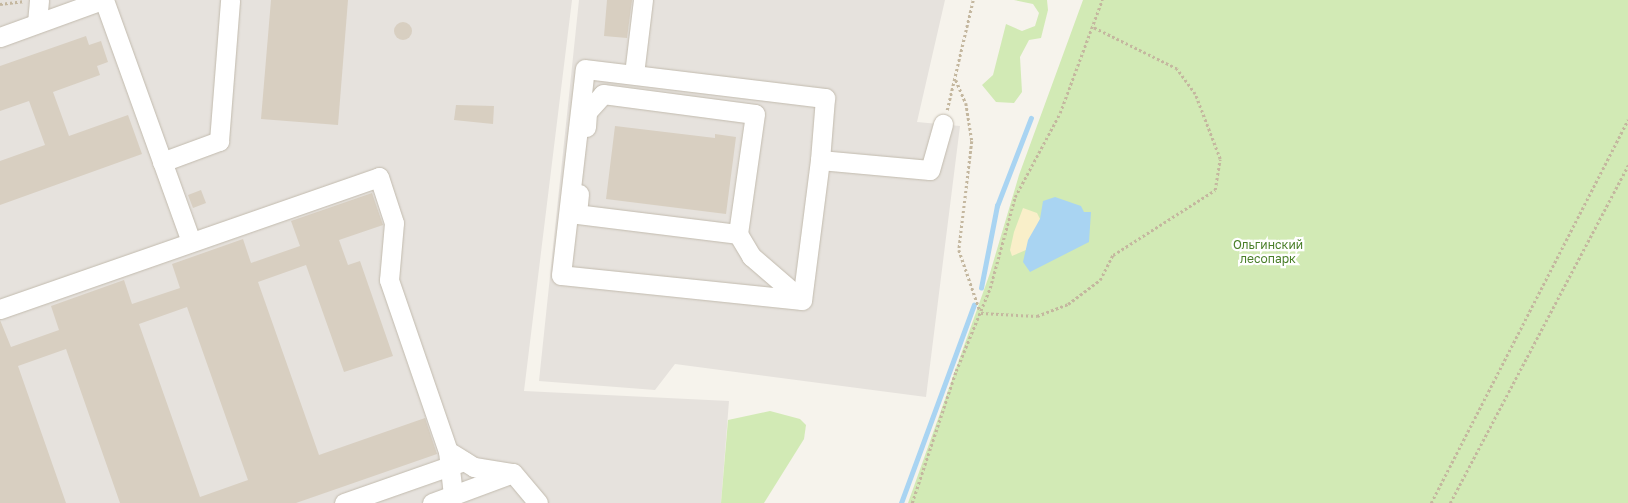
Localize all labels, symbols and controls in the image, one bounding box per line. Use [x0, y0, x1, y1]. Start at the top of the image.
park label: Ольгинский лесопарк [1233, 238, 1303, 266]

